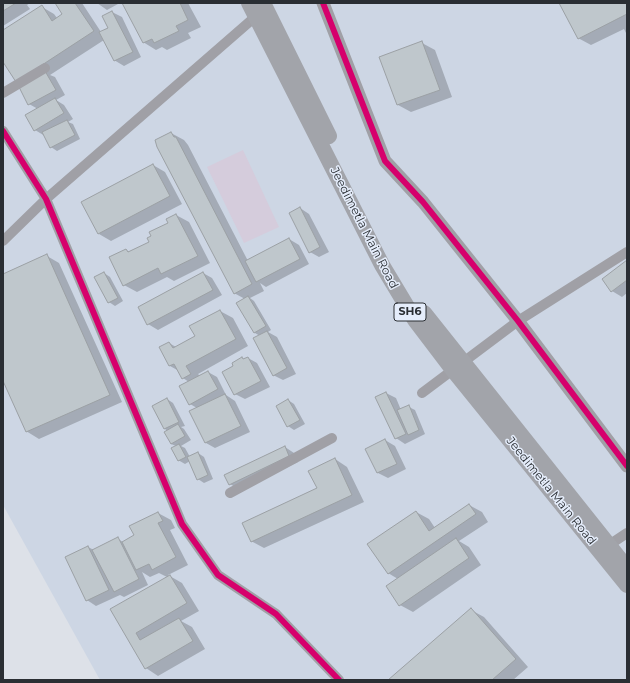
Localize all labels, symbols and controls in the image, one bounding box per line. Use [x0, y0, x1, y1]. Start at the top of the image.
street label: Jeedimetla Main Road [327, 165, 401, 291]
road number: SH6 [394, 303, 426, 321]
street label: Jeedimetla Main Road [503, 434, 599, 548]

